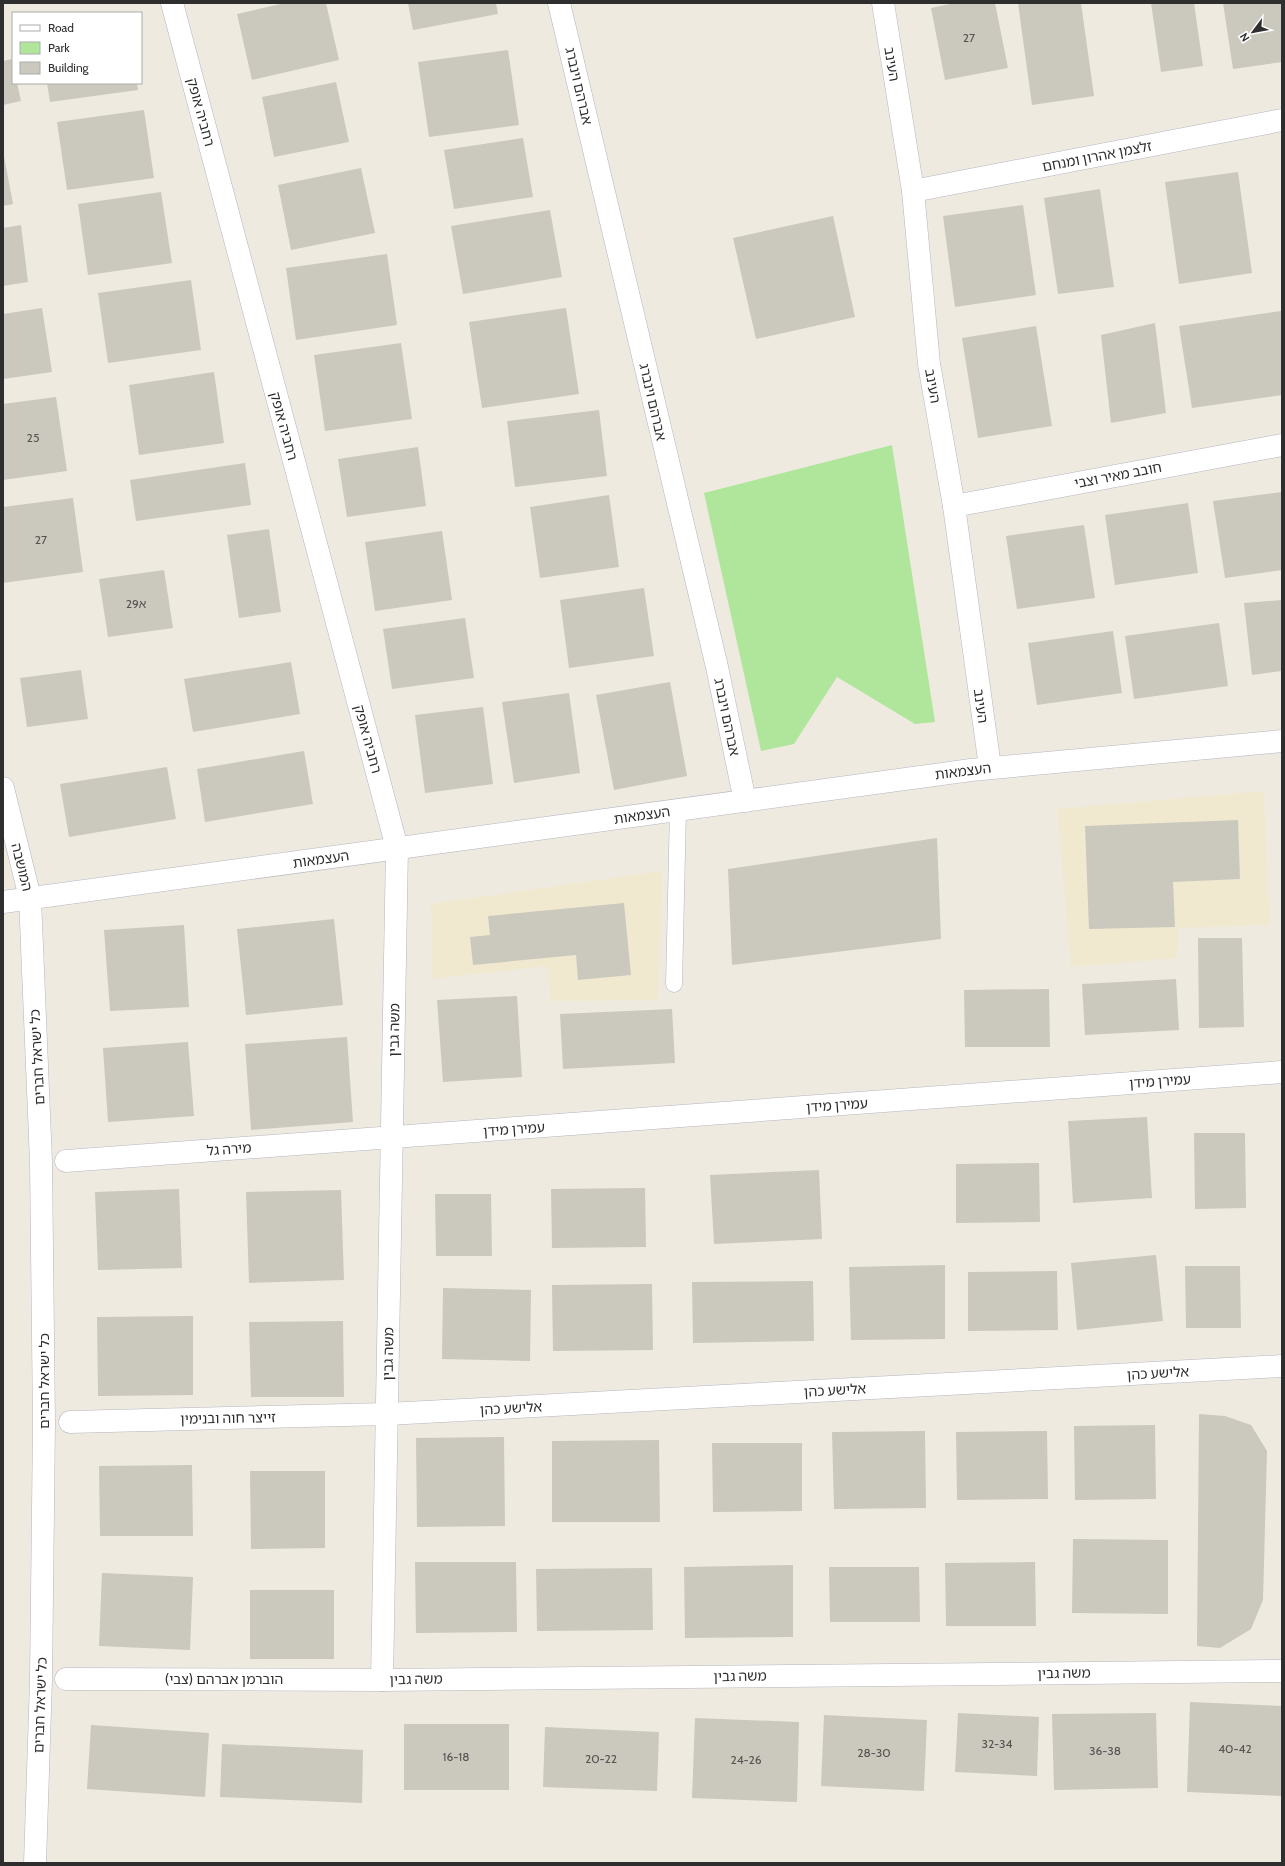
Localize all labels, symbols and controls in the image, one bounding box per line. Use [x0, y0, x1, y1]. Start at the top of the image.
legend [12, 12, 142, 84]
north arrow [1233, 12, 1273, 52]
text: Road [48, 20, 74, 35]
house number: 27 [963, 30, 975, 45]
text: N [1237, 30, 1253, 44]
text: Park [48, 40, 70, 55]
street label: אברהם וינברג [561, 45, 597, 127]
street label: העינב [880, 46, 904, 82]
text: Building [48, 60, 90, 75]
street label: רחביה אופק [183, 76, 219, 148]
street label: זלצמן אהרון ומנחם [1041, 136, 1154, 175]
street label: אברהם וינברג [635, 361, 671, 443]
street label: העינב [921, 367, 945, 405]
street label: רחביה אופק [266, 390, 302, 462]
house number: 25 [27, 430, 39, 445]
street label: חובב מאיר וצבי [1073, 458, 1163, 492]
house number: 27 [35, 532, 47, 547]
house number: 29א [126, 596, 147, 611]
street label: אברהם וינברג [710, 676, 744, 758]
street label: העינב [970, 688, 992, 724]
street label: רחביה אופק [350, 703, 386, 775]
street label: העצמאות [934, 759, 992, 783]
street label: העצמאות [613, 802, 671, 828]
street label: המושבה [7, 841, 37, 893]
street label: העצמאות [292, 846, 350, 872]
street label: משה גבין [385, 1003, 403, 1057]
street label: כל ישראל חברים [26, 1009, 48, 1105]
street label: עמירן מידן [1128, 1070, 1192, 1092]
street label: עמירן מידן [805, 1094, 869, 1116]
street label: עמירן מידן [482, 1118, 546, 1140]
street label: מירה גל [206, 1138, 252, 1160]
street label: משה גבין [379, 1327, 397, 1381]
street label: כל ישראל חברים [35, 1333, 53, 1429]
street label: אלישע כהן [1126, 1362, 1190, 1384]
street label: אלישע כהן [803, 1379, 867, 1401]
street label: אלישע כהן [479, 1397, 543, 1419]
street label: זייצר חוה ובנימין [180, 1408, 276, 1428]
street label: כל ישראל חברים [29, 1657, 51, 1753]
street label: משה גבין [1037, 1664, 1091, 1682]
street label: משה גבין [713, 1667, 767, 1685]
street label: הוברמן אברהם (צבי) [165, 1670, 283, 1688]
street label: משה גבין [389, 1670, 443, 1688]
house number: 32-34 [982, 1736, 1013, 1751]
house number: 40-42 [1218, 1741, 1252, 1756]
house number: 36-38 [1089, 1743, 1121, 1758]
house number: 28-30 [857, 1745, 891, 1760]
house number: 16-18 [443, 1749, 469, 1764]
house number: 20-22 [585, 1751, 617, 1766]
house number: 24-26 [730, 1752, 762, 1767]

